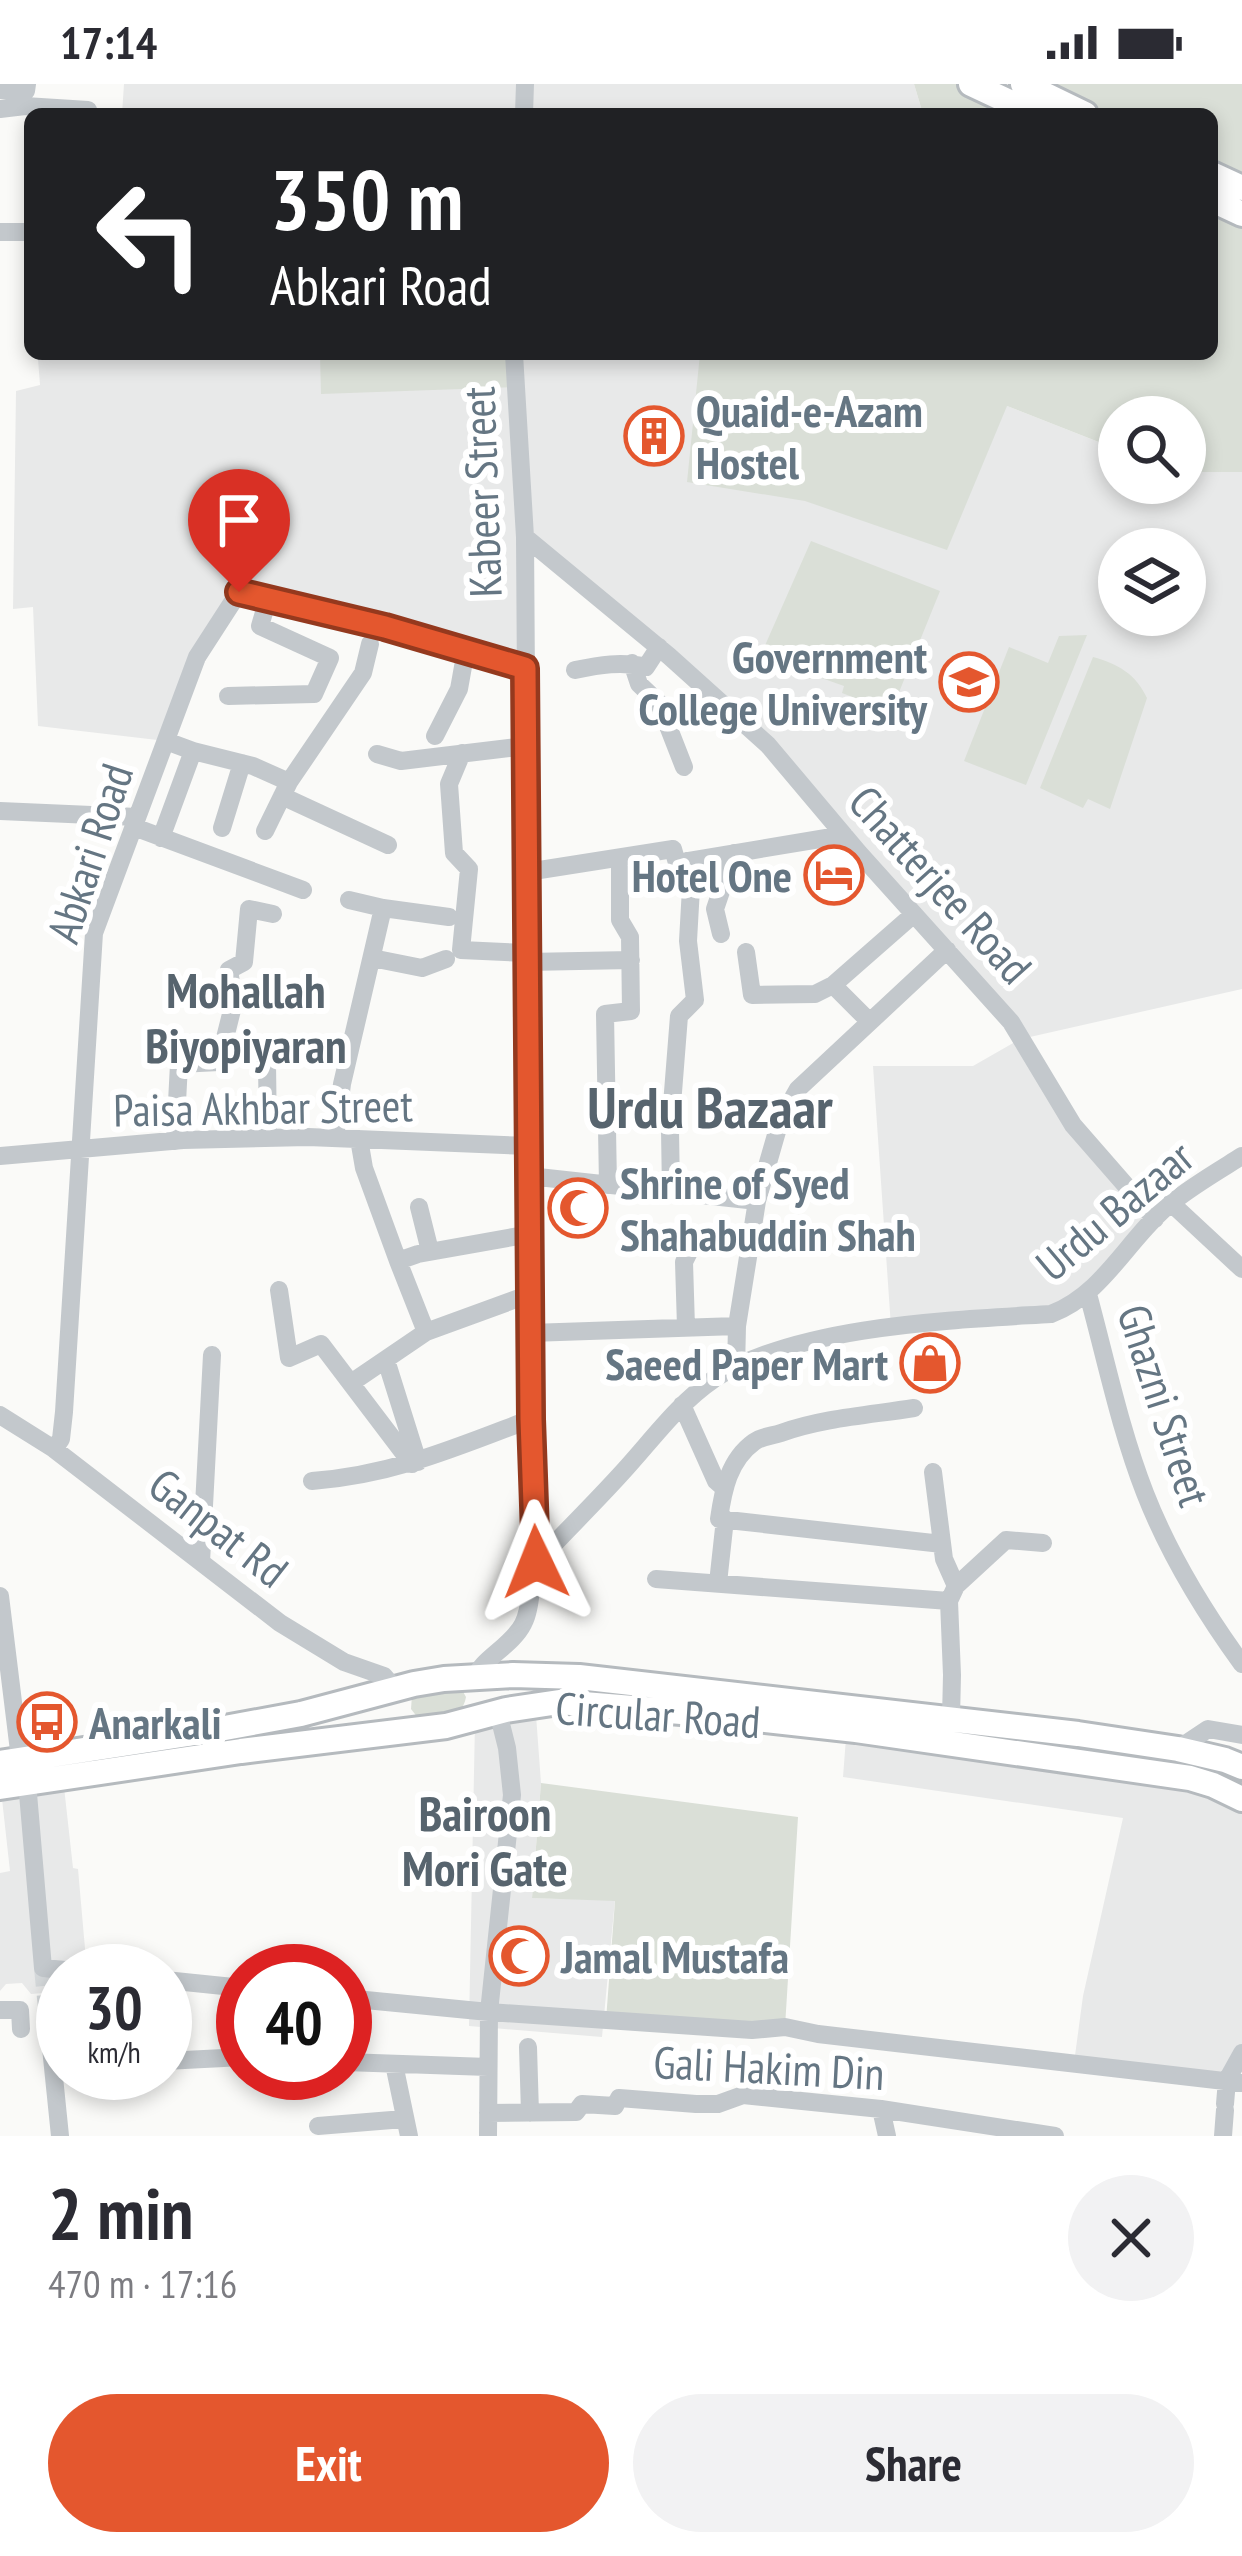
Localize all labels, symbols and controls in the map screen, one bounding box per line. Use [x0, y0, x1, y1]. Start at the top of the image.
text: 17:14 [60, 13, 157, 71]
text: 350 m [270, 144, 463, 253]
icon: left [72, 156, 228, 312]
text: Abkari Road [270, 250, 492, 320]
place label: Quaid-e-Azam Hostel [696, 381, 923, 491]
street label: Kabeer Street [448, 385, 514, 598]
map controls [1098, 396, 1206, 636]
button: search [1098, 396, 1206, 504]
building icon: Quaid-e-Azam Hostel [623, 405, 685, 467]
pin [188, 469, 290, 592]
icon: arrive [206, 487, 272, 553]
button: layers [1098, 528, 1206, 636]
place label: Government College University [639, 627, 928, 737]
school or university icon: Government College University [938, 651, 1000, 713]
street label: Abkari Road [33, 756, 145, 950]
street label: Chatterjee Road [837, 773, 1045, 995]
hotel icon: Hotel One [803, 844, 865, 906]
place label: Hotel One [632, 846, 792, 904]
district label: Mohallah Biyopiyaran [145, 959, 347, 1076]
district label: Urdu Bazaar [587, 1070, 833, 1144]
street label: Paisa Akhbar Street [113, 1075, 414, 1139]
street label: Urdu Bazaar [1023, 1127, 1205, 1293]
place label: Shrine of Syed Shahabuddin Shah [620, 1153, 916, 1263]
mosque icon: Shrine of Syed Shahabuddin Shah [547, 1177, 609, 1239]
street label: Ghazni Street [1105, 1297, 1225, 1514]
shop icon: Saeed Paper Mart [899, 1332, 961, 1394]
place label: Saeed Paper Mart [605, 1334, 888, 1392]
street label: Ganpat Rd [138, 1455, 300, 1599]
position arrow [473, 1499, 599, 1625]
street label: Circular Road [554, 1678, 762, 1750]
bus stop icon: Anarkali [16, 1691, 78, 1753]
place label: Anarkali [88, 1693, 222, 1751]
district label: Bairoon Mori Gate [402, 1782, 568, 1899]
mosque icon: Jamal Mustafa [488, 1925, 550, 1987]
place label: Jamal Mustafa [560, 1927, 789, 1985]
speed limit sign: 40 [216, 1944, 372, 2100]
text: 30 [85, 1968, 143, 2046]
text: km/h [87, 2032, 141, 2071]
street label: Gali Hakim Din [652, 2032, 886, 2102]
text: 2 min [48, 2166, 193, 2259]
button: close [1068, 2175, 1194, 2301]
text: 470 m · 17:16 [48, 2258, 237, 2309]
button: Exit [48, 2394, 609, 2532]
button: Share [633, 2394, 1194, 2532]

